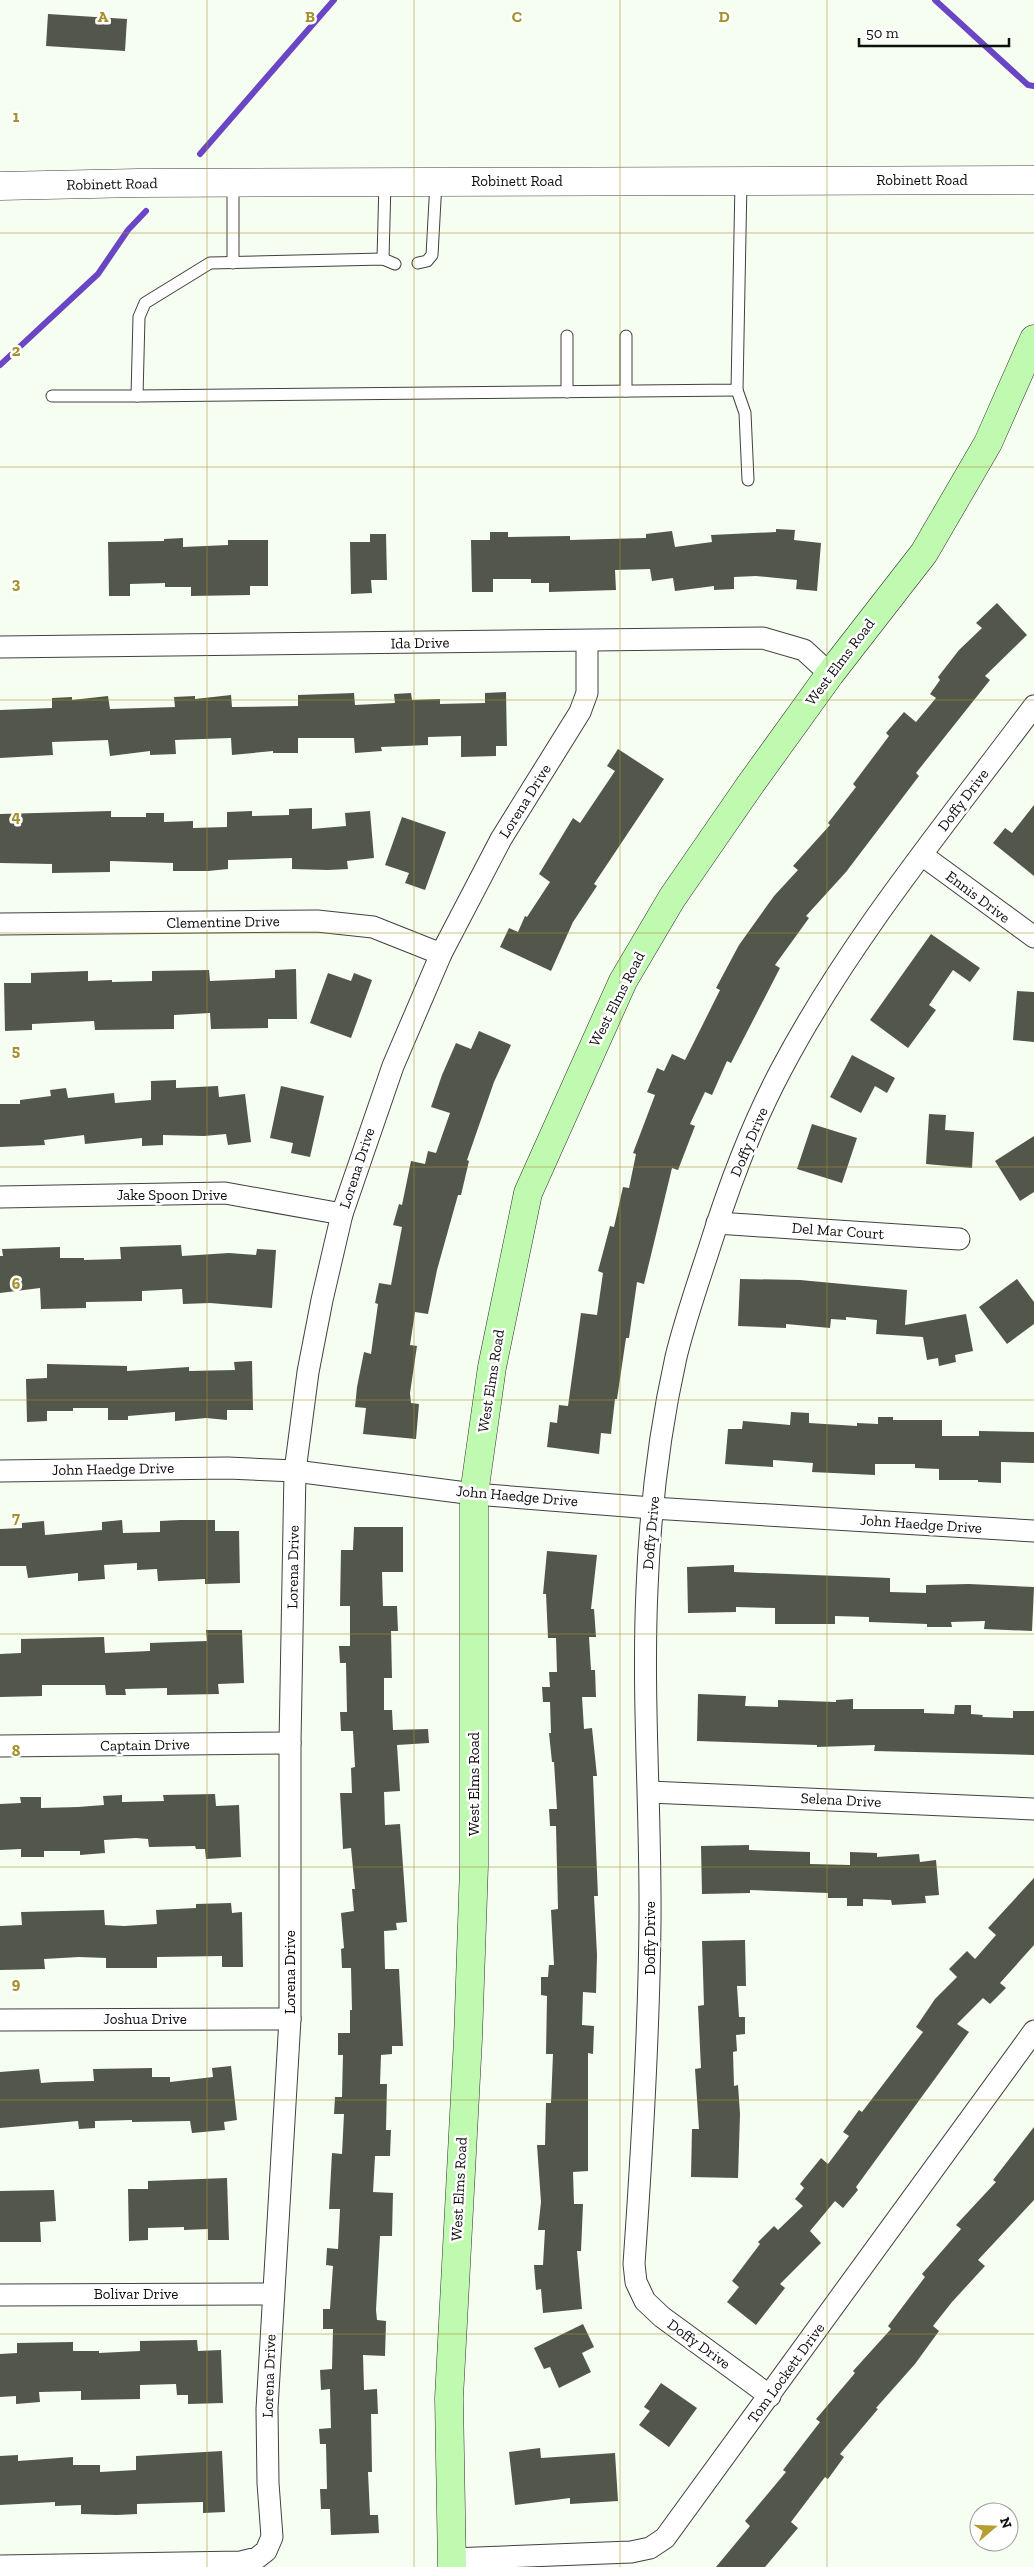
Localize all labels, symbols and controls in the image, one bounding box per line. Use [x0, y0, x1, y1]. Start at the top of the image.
text: A [98, 7, 109, 26]
text: B [305, 7, 315, 26]
text: C [512, 7, 522, 26]
text: D [718, 7, 730, 26]
scale bar [859, 15, 1009, 47]
text: 50 m [866, 24, 899, 42]
text: 1 [13, 107, 20, 126]
street label: Robinett Road [876, 171, 968, 189]
street label: Robinett Road [471, 172, 563, 190]
street label: Robinett Road [66, 174, 159, 194]
text: 2 [12, 341, 21, 360]
text: 3 [12, 574, 21, 593]
street label: West Elms Road [802, 614, 879, 709]
street label: Ida Drive [390, 633, 450, 653]
street label: Lorena Drive [495, 761, 555, 841]
street label: Doffy Drive [934, 765, 992, 835]
text: 4 [11, 807, 21, 826]
street label: Ennis Drive [942, 867, 1014, 927]
street label: Clementine Drive [166, 912, 280, 932]
street label: West Elms Road [585, 948, 649, 1049]
text: 5 [12, 1041, 20, 1060]
street label: Doffy Drive [726, 1105, 772, 1179]
street label: Lorena Drive [335, 1125, 379, 1211]
street label: Jake Spoon Drive [117, 1186, 227, 1204]
street label: Del Mar Court [791, 1219, 885, 1243]
text: 6 [12, 1274, 21, 1293]
street label: West Elms Road [474, 1328, 508, 1434]
street label: John Haedge Drive [52, 1459, 174, 1479]
street label: John Haedge Drive [455, 1482, 579, 1510]
street label: Doffy Drive [639, 1496, 663, 1570]
text: 7 [12, 1508, 20, 1527]
street label: John Haedge Drive [859, 1511, 983, 1537]
street label: Lorena Drive [283, 1525, 303, 1609]
street label: West Elms Road [465, 1731, 483, 1836]
street label: Captain Drive [100, 1735, 190, 1755]
text: 8 [12, 1741, 21, 1760]
street label: Selena Drive [800, 1789, 882, 1811]
street label: Doffy Drive [641, 1901, 659, 1975]
street label: Lorena Drive [281, 1930, 299, 2014]
text: 9 [12, 1974, 21, 1993]
street label: Joshua Drive [103, 2010, 187, 2028]
street label: West Elms Road [447, 2136, 471, 2241]
street label: Bolivar Drive [94, 2285, 178, 2303]
street label: Doffy Drive [664, 2315, 734, 2373]
street label: Tom Lockett Drive [744, 2319, 828, 2427]
street label: Lorena Drive [259, 2334, 279, 2418]
north arrow [969, 2502, 1019, 2552]
text: N [996, 2515, 1016, 2531]

